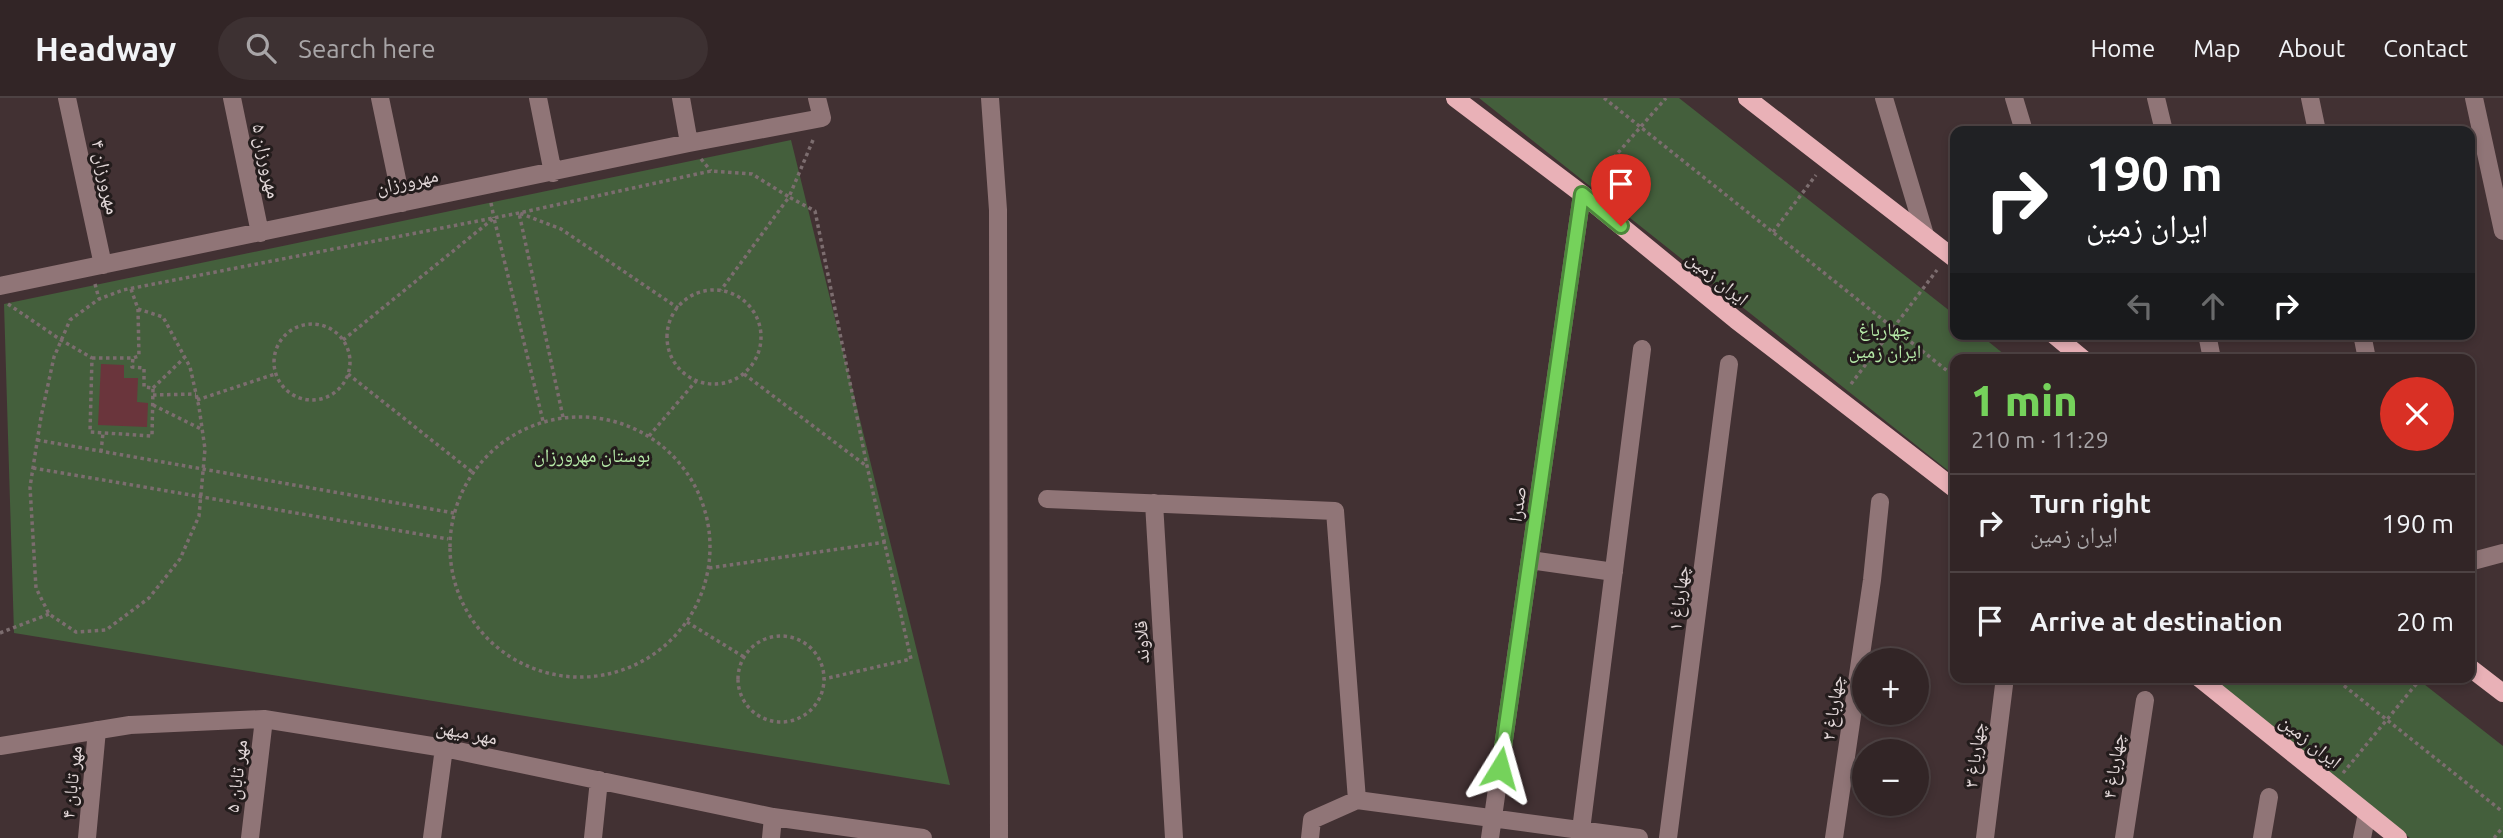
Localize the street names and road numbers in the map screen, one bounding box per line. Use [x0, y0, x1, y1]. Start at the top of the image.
street label: مهرورزان ۵ [247, 122, 286, 201]
street label: مهرورزان ۴ [86, 138, 125, 217]
street label: مهرورزان [374, 164, 440, 199]
street label: ایران زمین [1682, 247, 1753, 310]
street label: صدرا [1504, 485, 1531, 523]
street label: چهارباغ ۱ [1663, 564, 1694, 632]
street label: قلاوند [1129, 620, 1154, 664]
street label: چهارباغ ۲ [1817, 674, 1848, 742]
street label: ایران زمین [2275, 710, 2346, 773]
street label: مهر میهن [434, 715, 499, 750]
street label: چهارباغ ۳ [1959, 721, 1990, 789]
street label: چهارباغ ۴ [2098, 732, 2129, 800]
street label: مهر تابان ۵ [221, 738, 252, 814]
street label: مهر تابان ۴ [56, 744, 87, 820]

